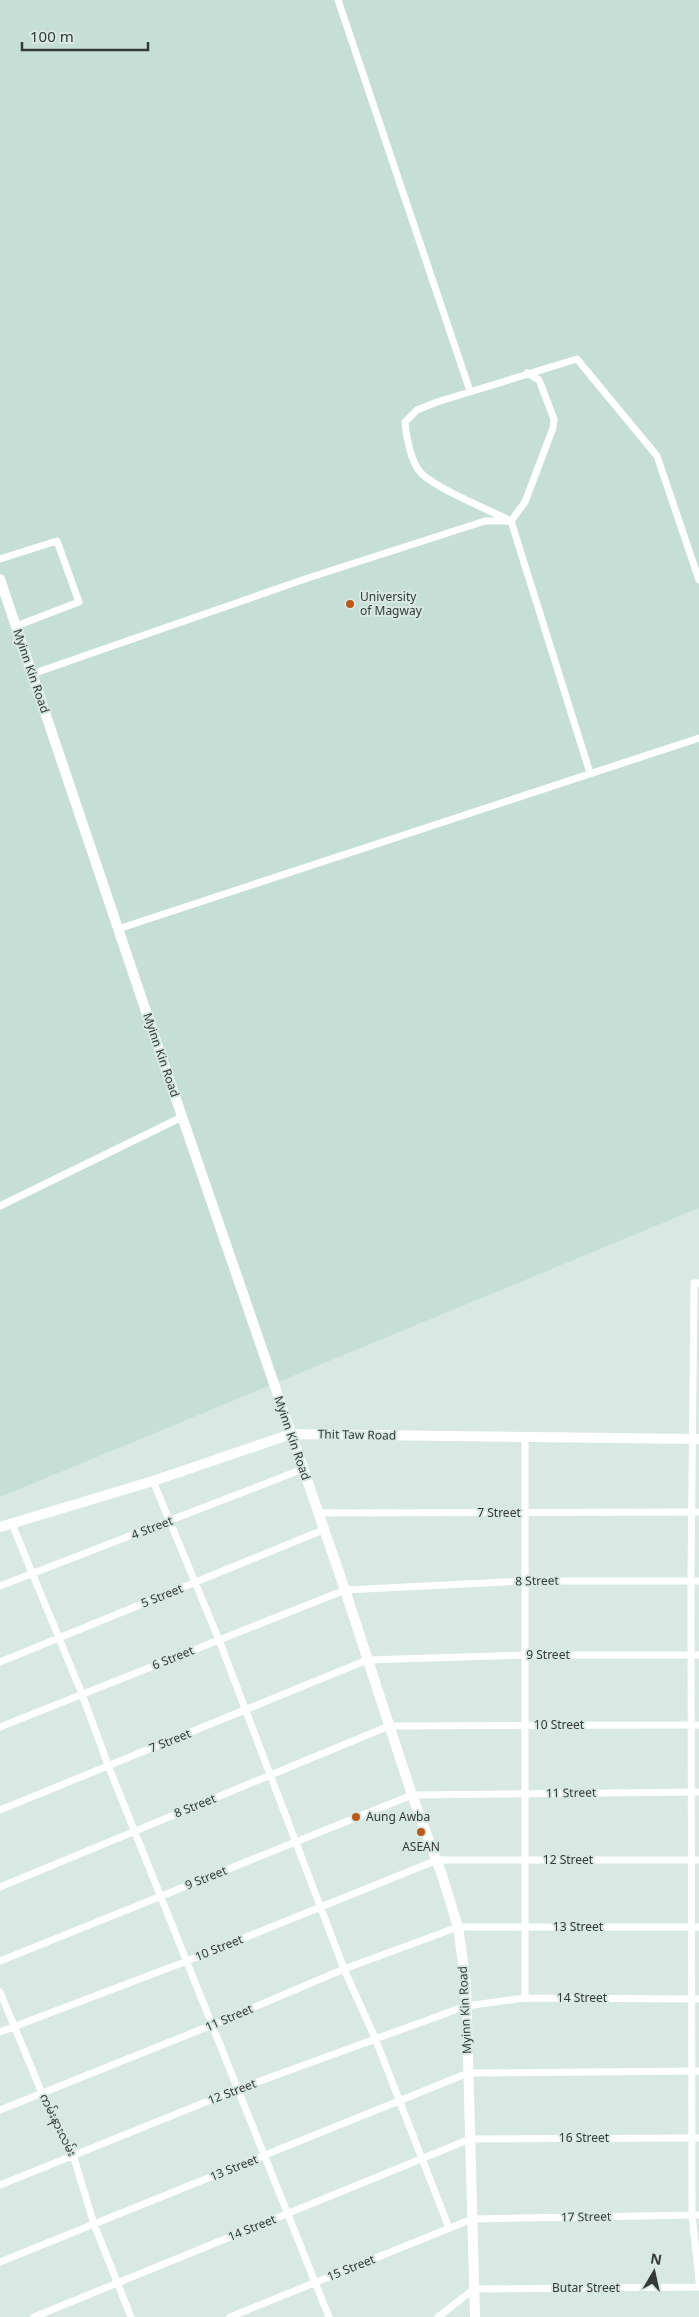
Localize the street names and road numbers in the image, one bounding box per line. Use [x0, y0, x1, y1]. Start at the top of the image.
street label: Myinn Kin Road [3, 626, 57, 717]
street label: Myinn Kin Road [133, 1010, 187, 1101]
street label: Myinn Kin Road [264, 1393, 318, 1484]
street label: Thit Taw Road [318, 1422, 396, 1450]
street label: 7 Street [477, 1501, 521, 1527]
street label: 4 Street [127, 1509, 178, 1549]
street label: 8 Street [515, 1569, 560, 1595]
street label: 5 Street [137, 1576, 188, 1617]
street label: 6 Street [148, 1638, 199, 1679]
street label: 9 Street [526, 1643, 570, 1669]
street label: 10 Street [534, 1713, 585, 1739]
street label: 7 Street [145, 1721, 196, 1762]
street label: 11 Street [546, 1781, 597, 1807]
street label: 8 Street [170, 1786, 221, 1827]
street label: 12 Street [543, 1848, 594, 1874]
street label: 9 Street [181, 1858, 232, 1899]
street label: 13 Street [553, 1915, 604, 1941]
street label: 10 Street [191, 1927, 248, 1970]
street label: Myinn Kin Road [451, 1965, 481, 2055]
street label: 14 Street [557, 1986, 608, 2012]
street label: 11 Street [201, 1997, 258, 2041]
street label: 12 Street [204, 2072, 261, 2114]
street label: ကမ်းနားလမ်း [31, 2089, 84, 2162]
street label: 16 Street [559, 2126, 610, 2152]
street label: 13 Street [206, 2147, 263, 2190]
street label: 17 Street [561, 2205, 612, 2231]
street label: 14 Street [224, 2207, 281, 2250]
street label: 15 Street [323, 2247, 380, 2290]
street label: Butar Street [552, 2276, 621, 2302]

